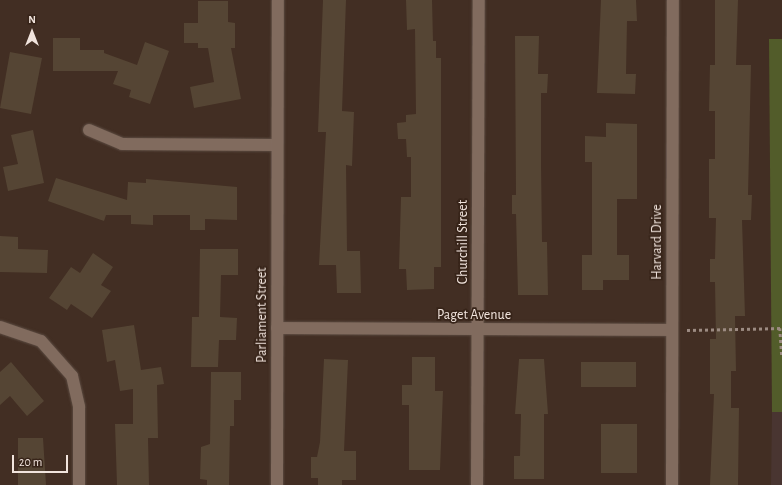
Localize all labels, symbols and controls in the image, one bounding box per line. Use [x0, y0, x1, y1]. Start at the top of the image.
north arrow [12, 12, 52, 52]
text: N [28, 14, 36, 25]
street label: Churchill Street [455, 200, 471, 284]
street label: Harvard Drive [649, 204, 665, 280]
street label: Parliament Street [254, 267, 270, 363]
street label: Paget Avenue [437, 307, 511, 323]
scale bar [14, 447, 70, 473]
text: 20 m [19, 456, 42, 468]

